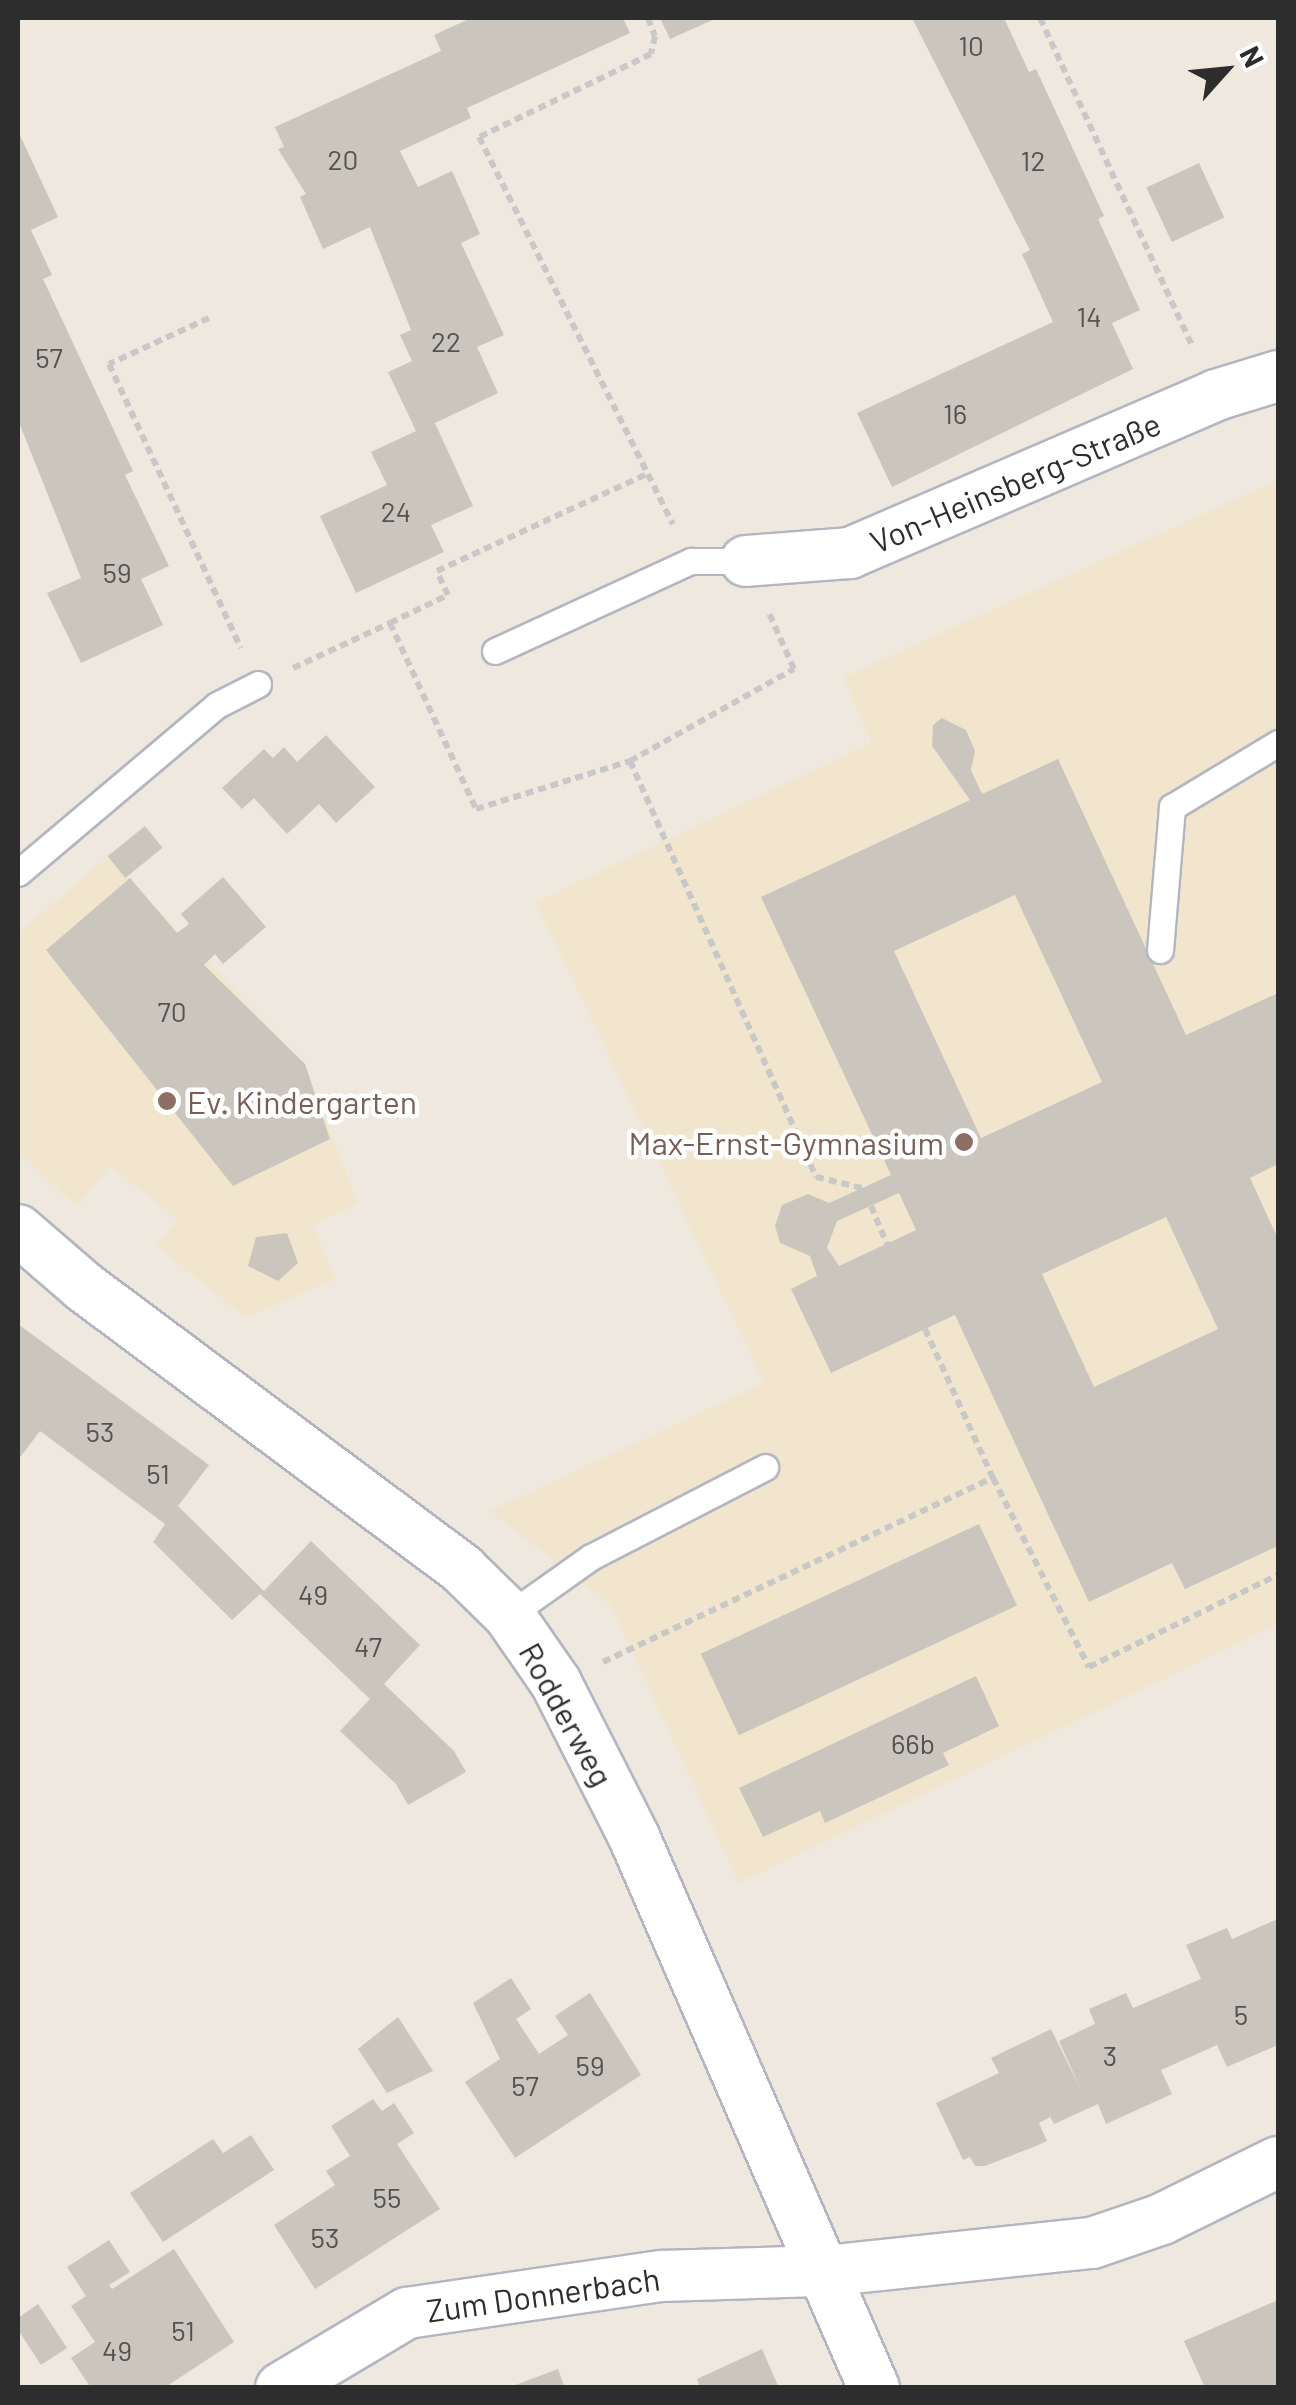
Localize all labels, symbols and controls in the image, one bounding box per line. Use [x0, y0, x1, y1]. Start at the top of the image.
north arrow [1176, 20, 1276, 120]
house number: 10 [958, 28, 984, 62]
text: N [1233, 40, 1272, 72]
house number: 20 [328, 142, 358, 176]
house number: 12 [1021, 143, 1045, 177]
house number: 14 [1076, 299, 1102, 333]
house number: 22 [431, 324, 461, 358]
house number: 57 [35, 340, 63, 374]
house number: 16 [943, 396, 967, 430]
street label: Von-Heinsberg-Straße [864, 403, 1166, 561]
house number: 24 [381, 494, 411, 528]
house number: 59 [103, 555, 131, 589]
house number: 70 [157, 994, 187, 1028]
place label: Ev. Kindergarten [187, 1082, 417, 1120]
marker: Ev. Kindergarten [156, 1090, 178, 1112]
place label: Max-Ernst-Gymnasium [629, 1123, 944, 1161]
marker: Max-Ernst-Gymnasium [953, 1131, 975, 1153]
house number: 53 [86, 1414, 114, 1448]
house number: 51 [146, 1456, 170, 1490]
house number: 49 [298, 1577, 328, 1611]
house number: 47 [354, 1629, 382, 1663]
street label: Rodderweg [512, 1636, 622, 1792]
house number: 66b [891, 1726, 935, 1760]
house number: 5 [1234, 1997, 1248, 2031]
house number: 3 [1103, 2038, 1117, 2072]
house number: 59 [576, 2048, 604, 2082]
house number: 57 [511, 2068, 539, 2102]
house number: 55 [373, 2180, 401, 2214]
house number: 53 [311, 2220, 339, 2254]
street label: Zum Donnerbach [424, 2259, 662, 2329]
house number: 51 [171, 2313, 195, 2347]
house number: 49 [102, 2333, 132, 2367]

